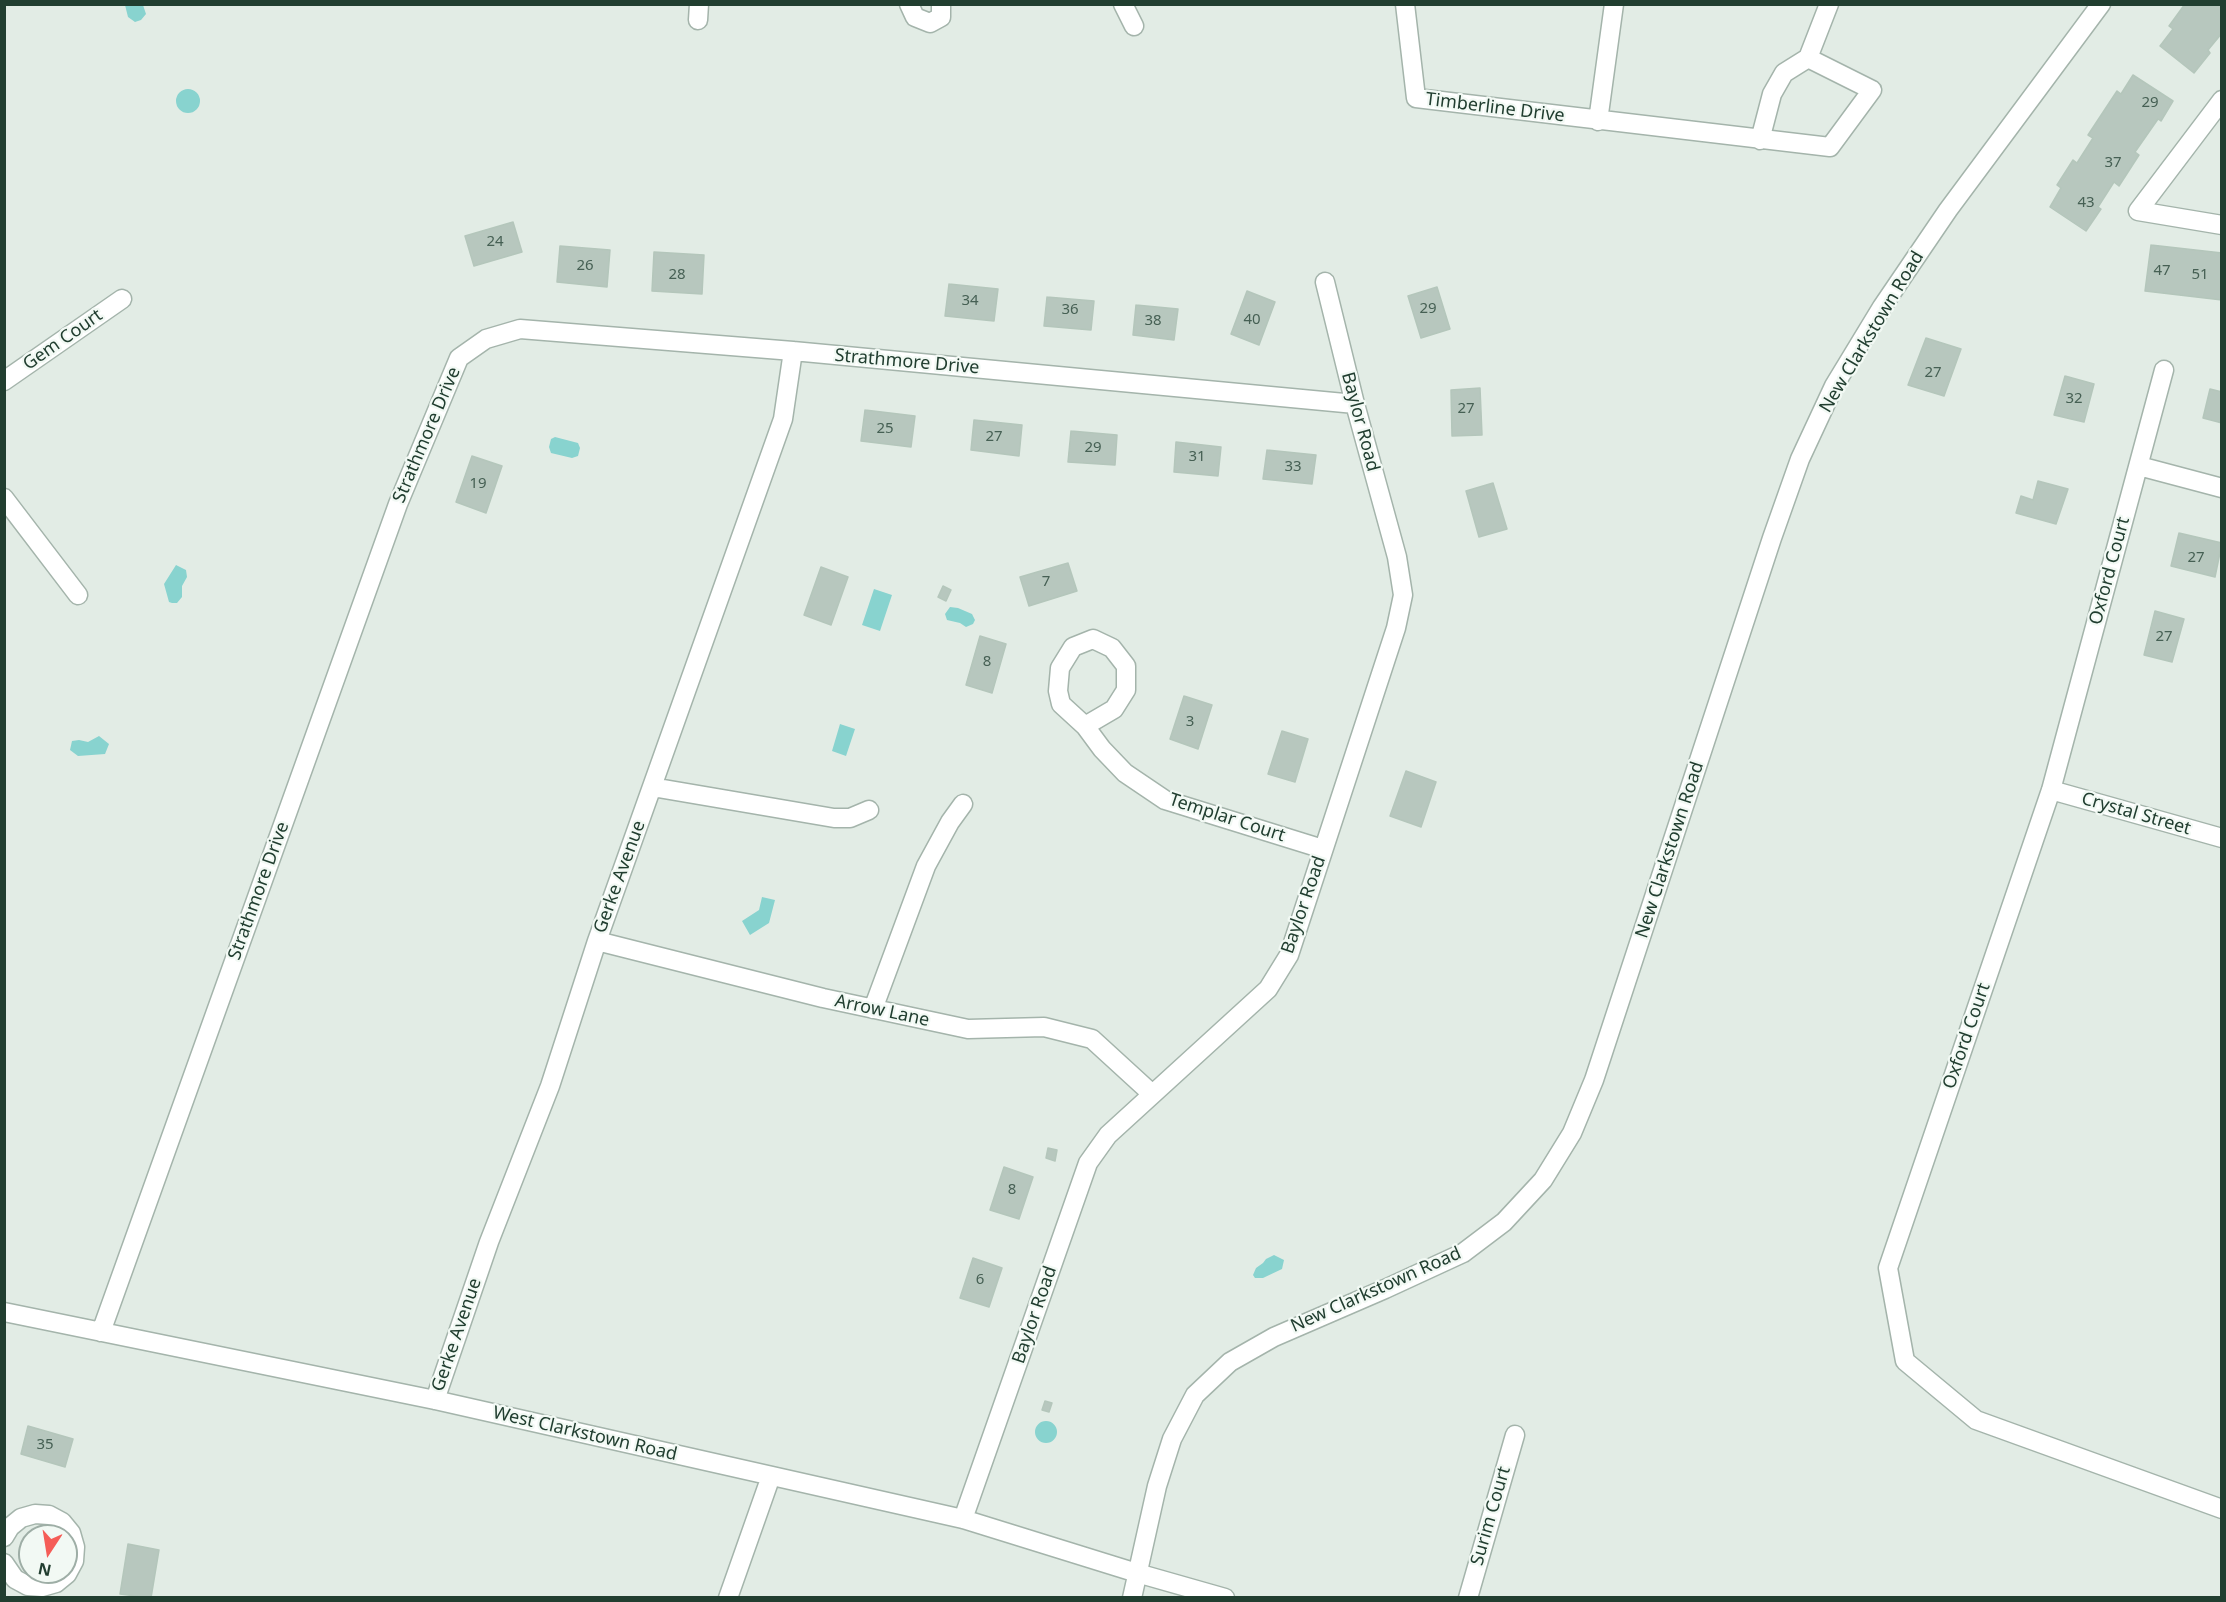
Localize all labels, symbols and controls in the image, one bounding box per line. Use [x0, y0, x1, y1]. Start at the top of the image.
street label: Timberline Drive [1424, 89, 1566, 127]
house number: 29 [2141, 94, 2159, 112]
house number: 37 [2104, 154, 2122, 172]
house number: 43 [2077, 194, 2095, 212]
house number: 24 [486, 233, 504, 251]
street label: New Clarkstown Road [1815, 247, 1929, 417]
house number: 26 [576, 257, 594, 275]
house number: 47 [2153, 262, 2171, 280]
house number: 28 [668, 266, 686, 284]
house number: 51 [2191, 266, 2209, 284]
house number: 34 [961, 292, 979, 310]
house number: 29 [1419, 300, 1437, 318]
house number: 36 [1061, 301, 1079, 319]
street label: Gem Court [19, 305, 107, 375]
house number: 40 [1243, 311, 1261, 329]
house number: 38 [1144, 312, 1162, 330]
street label: Strathmore Drive [834, 345, 980, 379]
street label: Strathmore Drive [389, 364, 465, 506]
house number: 27 [1924, 364, 1942, 382]
street label: Baylor Road [1336, 370, 1384, 474]
house number: 32 [2065, 390, 2083, 408]
house number: 27 [1457, 400, 1475, 418]
house number: 25 [876, 420, 894, 438]
house number: 27 [985, 428, 1003, 446]
house number: 29 [1084, 439, 1102, 457]
house number: 31 [1188, 448, 1206, 466]
house number: 33 [1284, 458, 1302, 476]
house number: 19 [469, 475, 487, 493]
street label: Oxford Court [2085, 515, 2135, 627]
house number: 27 [2187, 549, 2205, 567]
house number: 7 [1042, 573, 1050, 591]
house number: 27 [2155, 628, 2173, 646]
house number: 8 [983, 653, 991, 671]
house number: 3 [1186, 713, 1194, 731]
street label: New Clarkstown Road [1631, 759, 1709, 941]
street label: Crystal Street [2079, 788, 2193, 840]
street label: Templar Court [1166, 789, 1288, 847]
street label: Gerke Avenue [590, 818, 650, 936]
street label: Strathmore Drive [224, 819, 294, 963]
street label: Baylor Road [1277, 853, 1331, 957]
street label: Oxford Court [1939, 980, 1995, 1092]
street label: Arrow Lane [833, 990, 931, 1032]
house number: 8 [1008, 1181, 1016, 1199]
street label: New Clarkstown Road [1287, 1243, 1465, 1337]
street label: Baylor Road [1008, 1263, 1062, 1367]
house number: 6 [976, 1271, 984, 1289]
street label: Gerke Avenue [428, 1276, 486, 1394]
street label: West Clarkstown Road [491, 1402, 679, 1466]
house number: 35 [36, 1436, 54, 1454]
street label: Surim Court [1467, 1464, 1515, 1568]
north arrow [18, 1524, 78, 1584]
text: N [36, 1558, 53, 1582]

